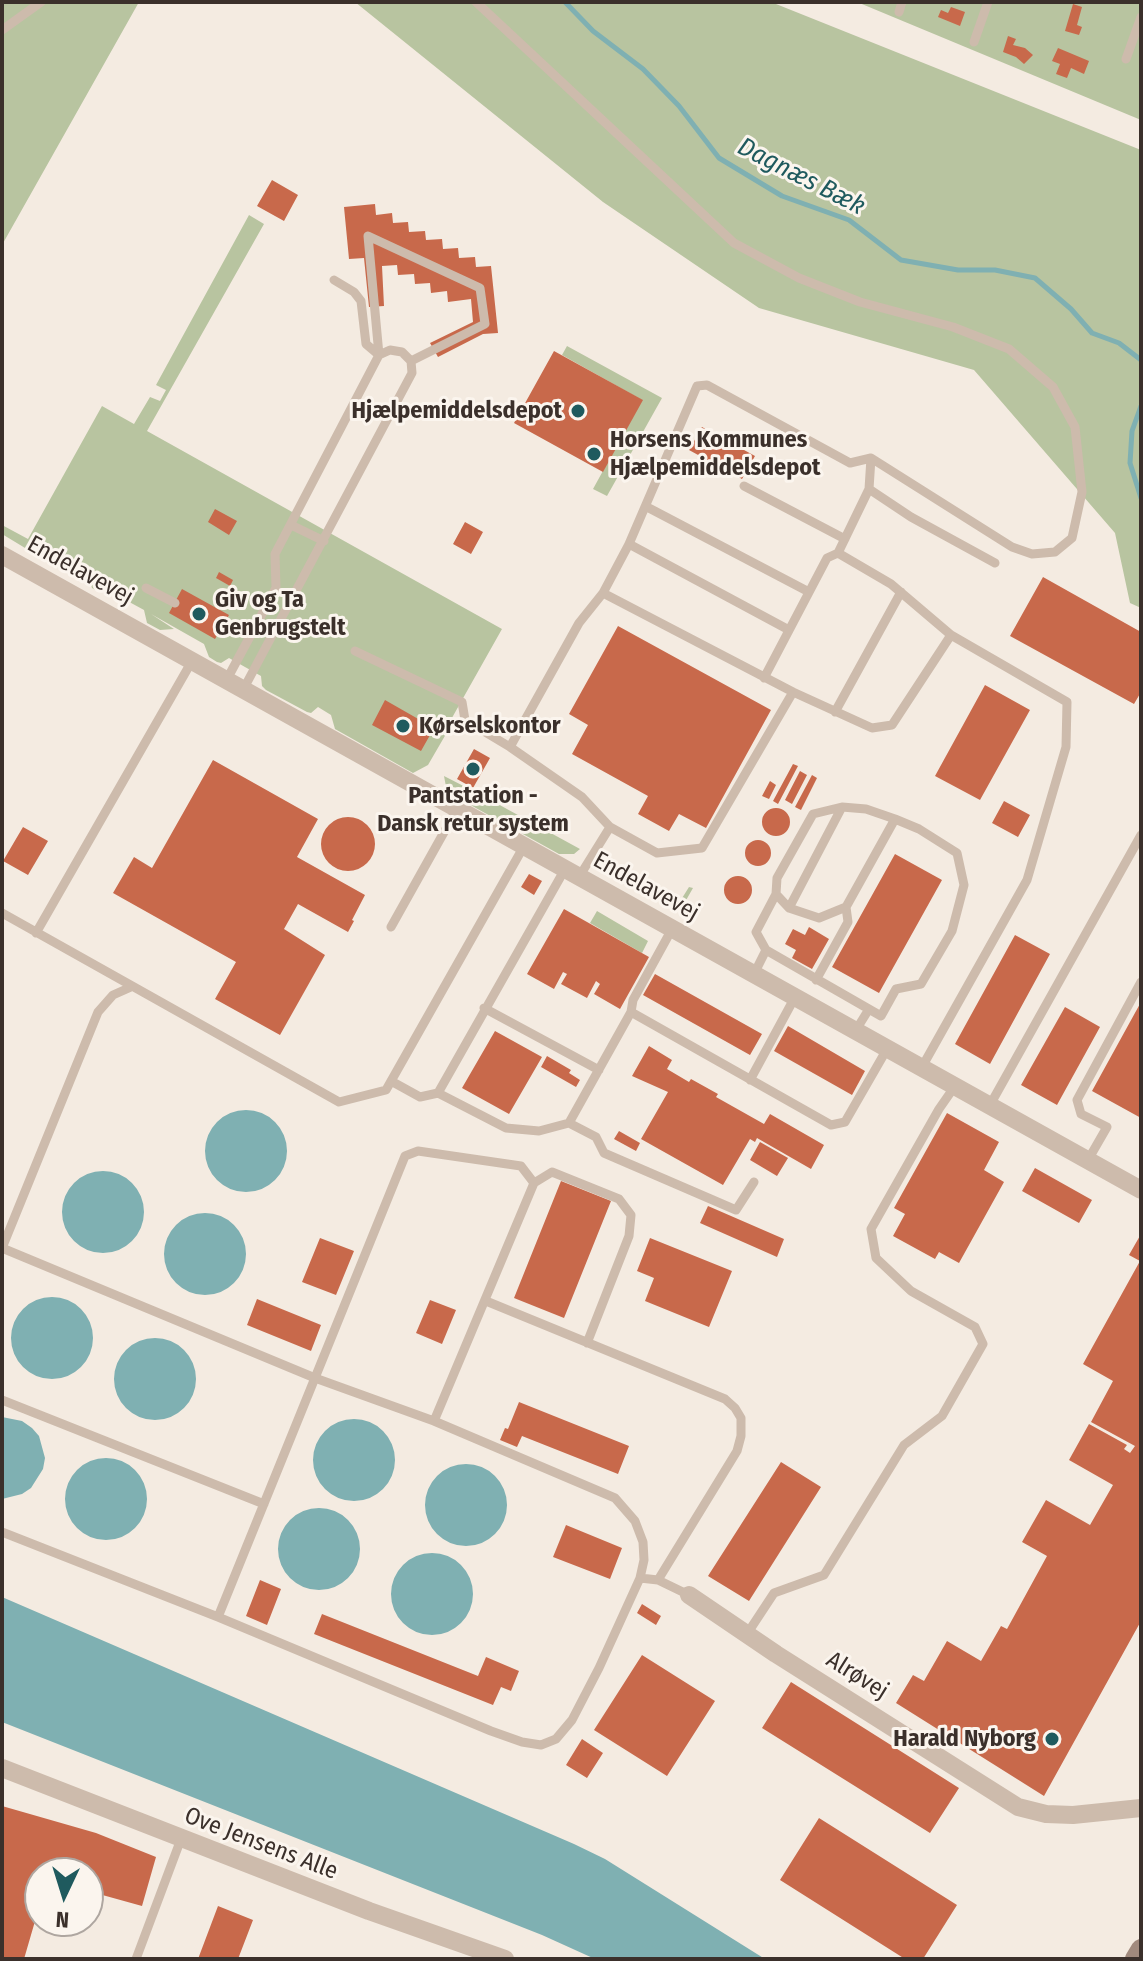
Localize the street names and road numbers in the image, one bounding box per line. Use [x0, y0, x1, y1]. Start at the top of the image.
street label: Endelavevej [22, 530, 138, 612]
street label: Endelavevej [588, 846, 704, 928]
street label: Alrøvej [821, 1646, 893, 1706]
street label: Ove Jensens Alle [180, 1802, 342, 1886]

